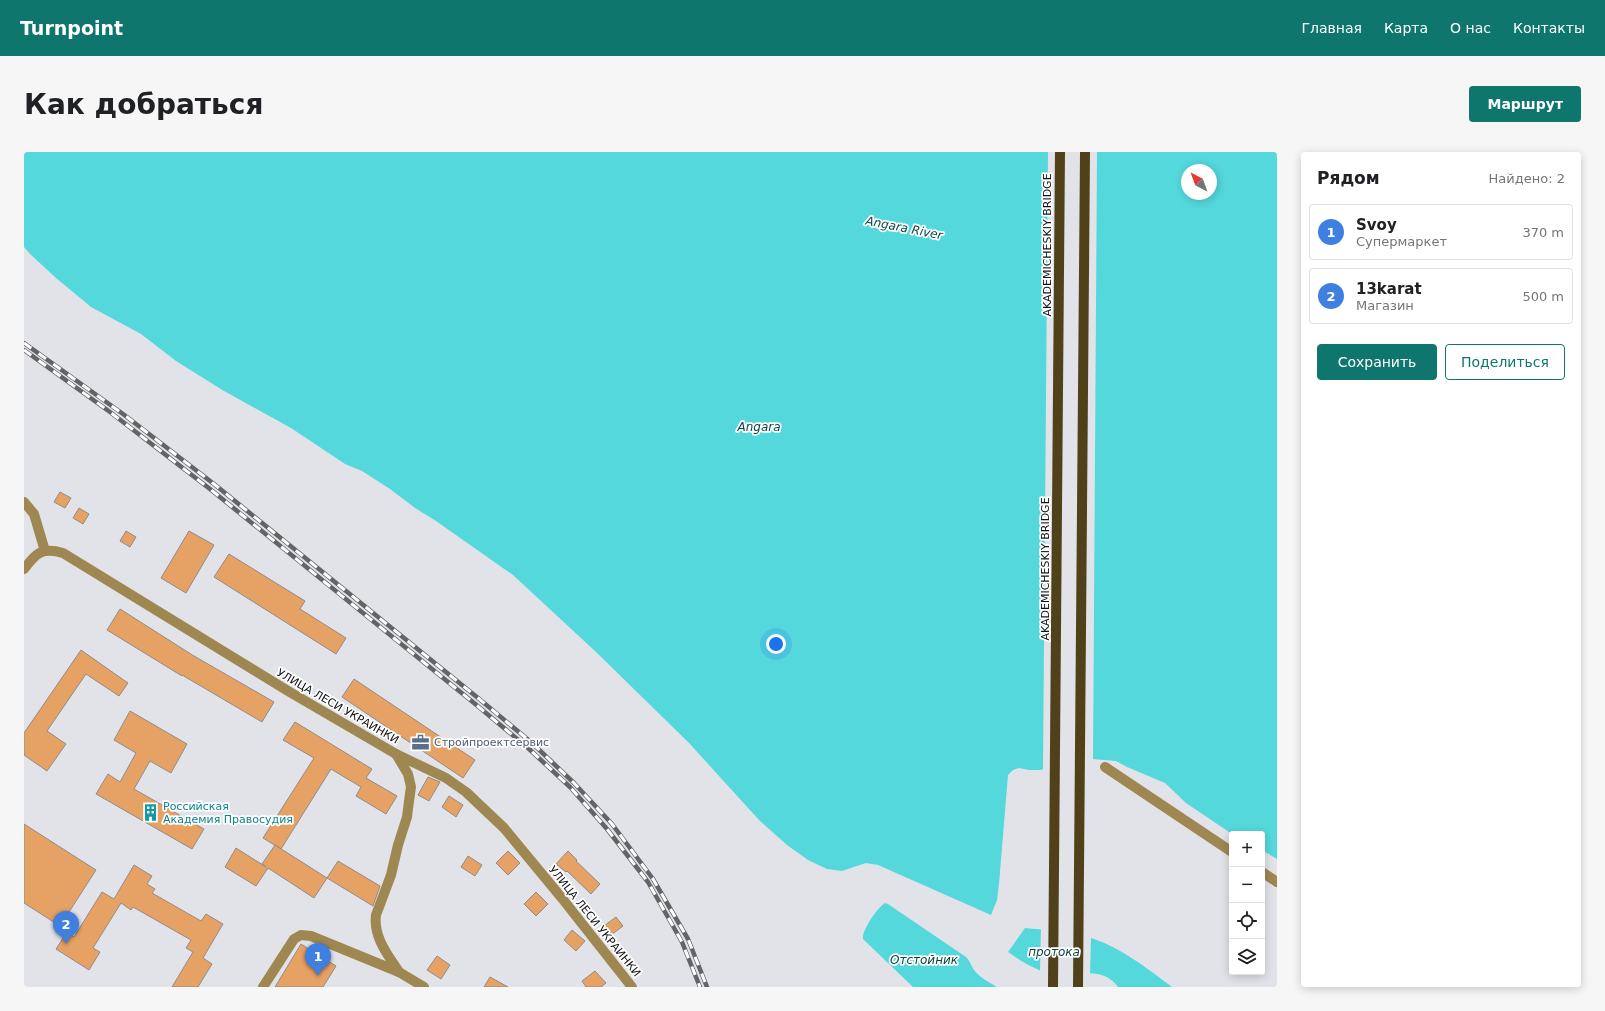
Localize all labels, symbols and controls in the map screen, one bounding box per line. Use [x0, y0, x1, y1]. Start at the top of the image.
text: Turnpoint [20, 17, 123, 39]
text: Главная [1301, 20, 1362, 36]
text: Карта [1384, 20, 1428, 36]
text: О нас [1450, 20, 1491, 36]
text: Контакты [1513, 20, 1585, 36]
button: Маршрут [1469, 86, 1581, 122]
text: Как добраться [24, 88, 263, 121]
north arrow [1181, 164, 1217, 200]
text: Рядом [1317, 168, 1380, 188]
text: Найдено: 2 [1489, 171, 1565, 186]
street label: AKADEMICHESKIY BRIDGE [1041, 173, 1054, 317]
water label: Angara River [863, 213, 945, 243]
text: Svoy [1356, 216, 1397, 234]
text: 1 [1326, 225, 1336, 240]
text: 370 m [1522, 225, 1564, 240]
text: Супермаркет [1356, 234, 1447, 249]
text: 13karat [1356, 280, 1422, 298]
text: 2 [1326, 289, 1336, 304]
text: 500 m [1522, 289, 1564, 304]
text: Магазин [1356, 298, 1414, 313]
button: Сохранить [1317, 344, 1437, 380]
button: Поделиться [1445, 344, 1565, 380]
water label: Angara [736, 420, 781, 434]
street label: AKADEMICHESKIY BRIDGE [1039, 497, 1052, 641]
your location [766, 634, 786, 654]
street label: УЛИЦА ЛЕСИ УКРАИНКИ [274, 666, 401, 747]
office icon: Стройпроектсервис [411, 732, 431, 752]
place label: Стройпроектсервис [434, 736, 549, 749]
place label: Российская Академия Правосудия [163, 800, 293, 826]
building icon: Российская Академия Правосудия [140, 802, 160, 822]
map controls [1229, 831, 1265, 975]
button: + [1229, 831, 1265, 867]
street label: УЛИЦА ЛЕСИ УКРАИНКИ [546, 863, 643, 979]
button: − [1229, 867, 1265, 903]
button: locate [1229, 903, 1265, 939]
pin: 2 [53, 911, 79, 944]
button: layers [1229, 939, 1265, 975]
pin: 1 [305, 943, 331, 976]
water label: протока [1028, 945, 1080, 959]
water label: Отстойник [890, 953, 959, 967]

